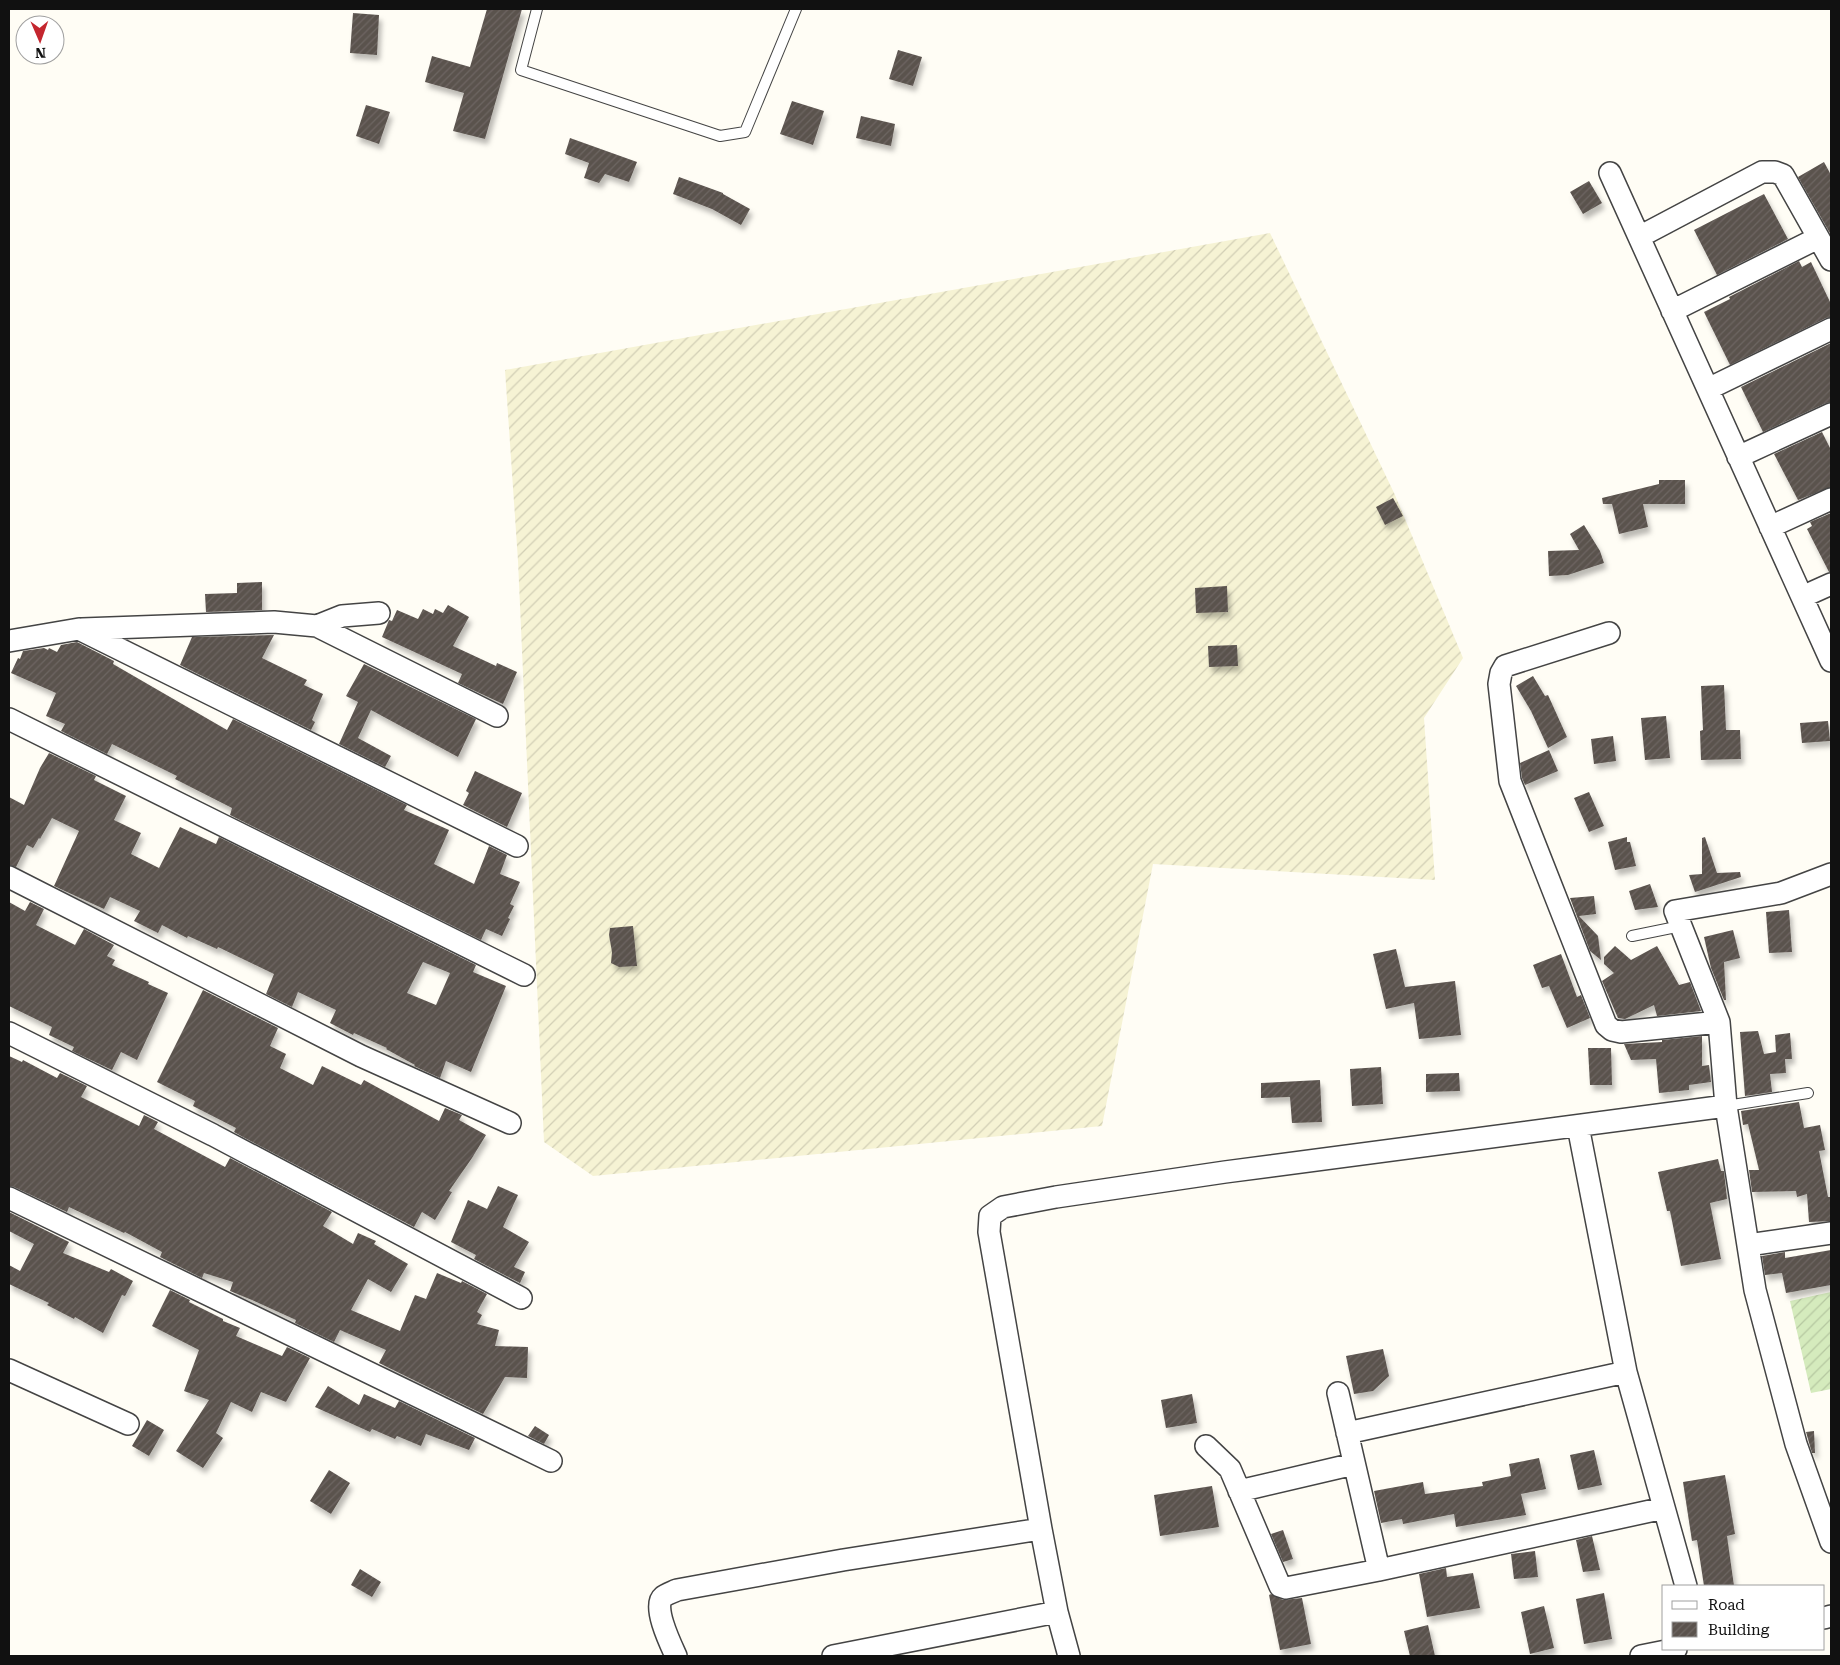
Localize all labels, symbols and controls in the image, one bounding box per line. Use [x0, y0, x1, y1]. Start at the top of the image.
north arrow [15, 15, 65, 65]
text: N [35, 45, 46, 61]
legend [1662, 1585, 1825, 1650]
text: Road [1708, 1596, 1745, 1614]
text: Building [1708, 1621, 1770, 1639]

